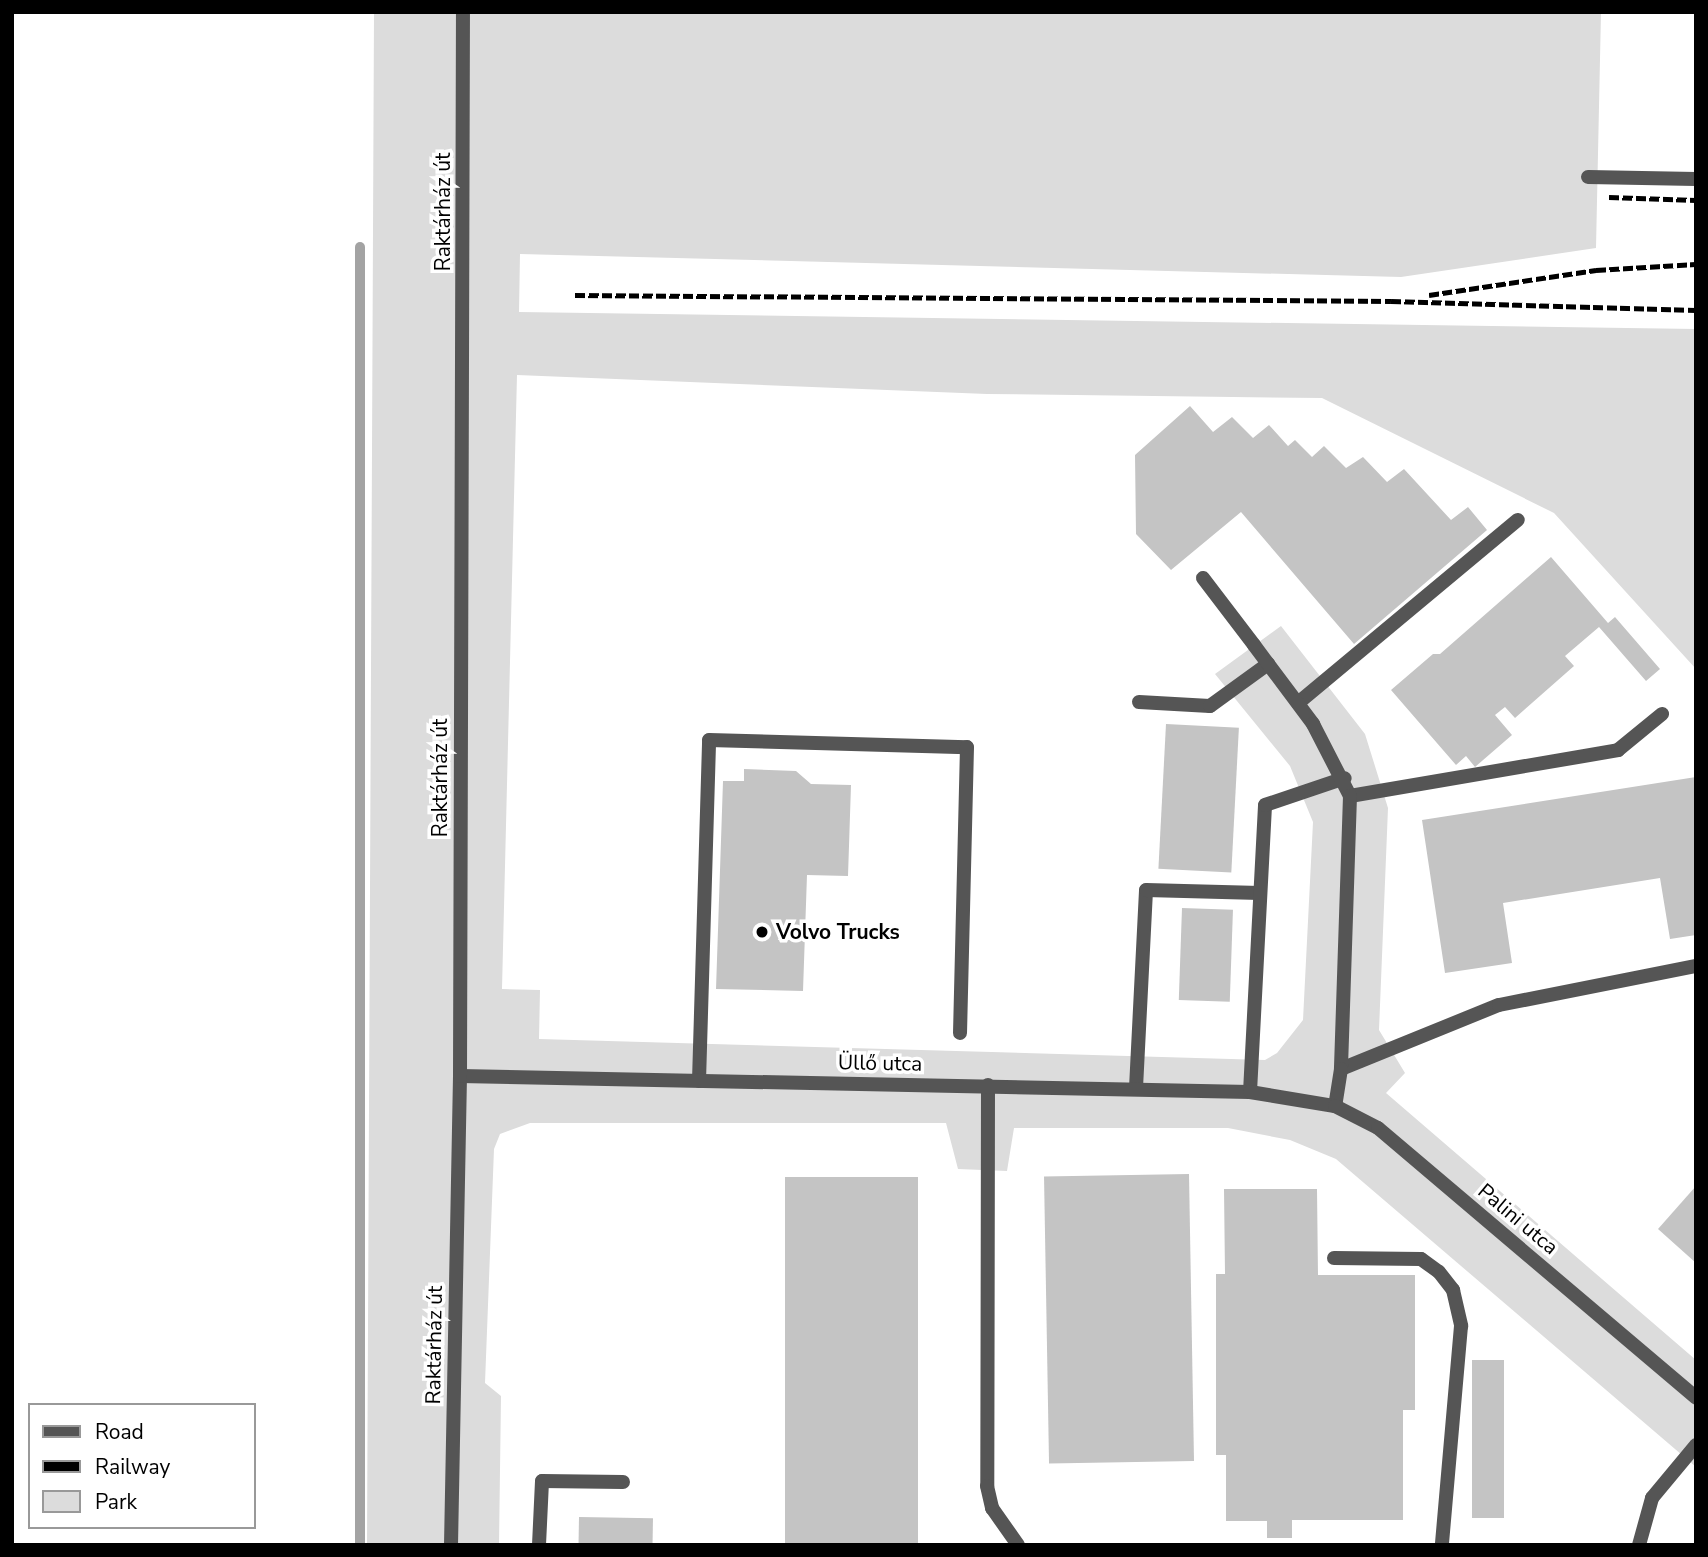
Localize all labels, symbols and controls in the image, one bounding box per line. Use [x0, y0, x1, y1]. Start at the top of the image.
street label: Raktárház út [430, 153, 456, 271]
street label: Raktárház út [427, 719, 453, 837]
place label: Volvo Trucks [776, 919, 900, 945]
marker: Volvo Trucks [754, 924, 770, 940]
street label: Üllő utca [838, 1050, 922, 1076]
street label: Palini utca [1473, 1178, 1563, 1260]
street label: Raktárház út [420, 1285, 448, 1405]
legend [28, 1403, 256, 1529]
text: Road [95, 1418, 144, 1446]
text: Railway [95, 1453, 170, 1481]
text: Park [95, 1488, 137, 1516]

